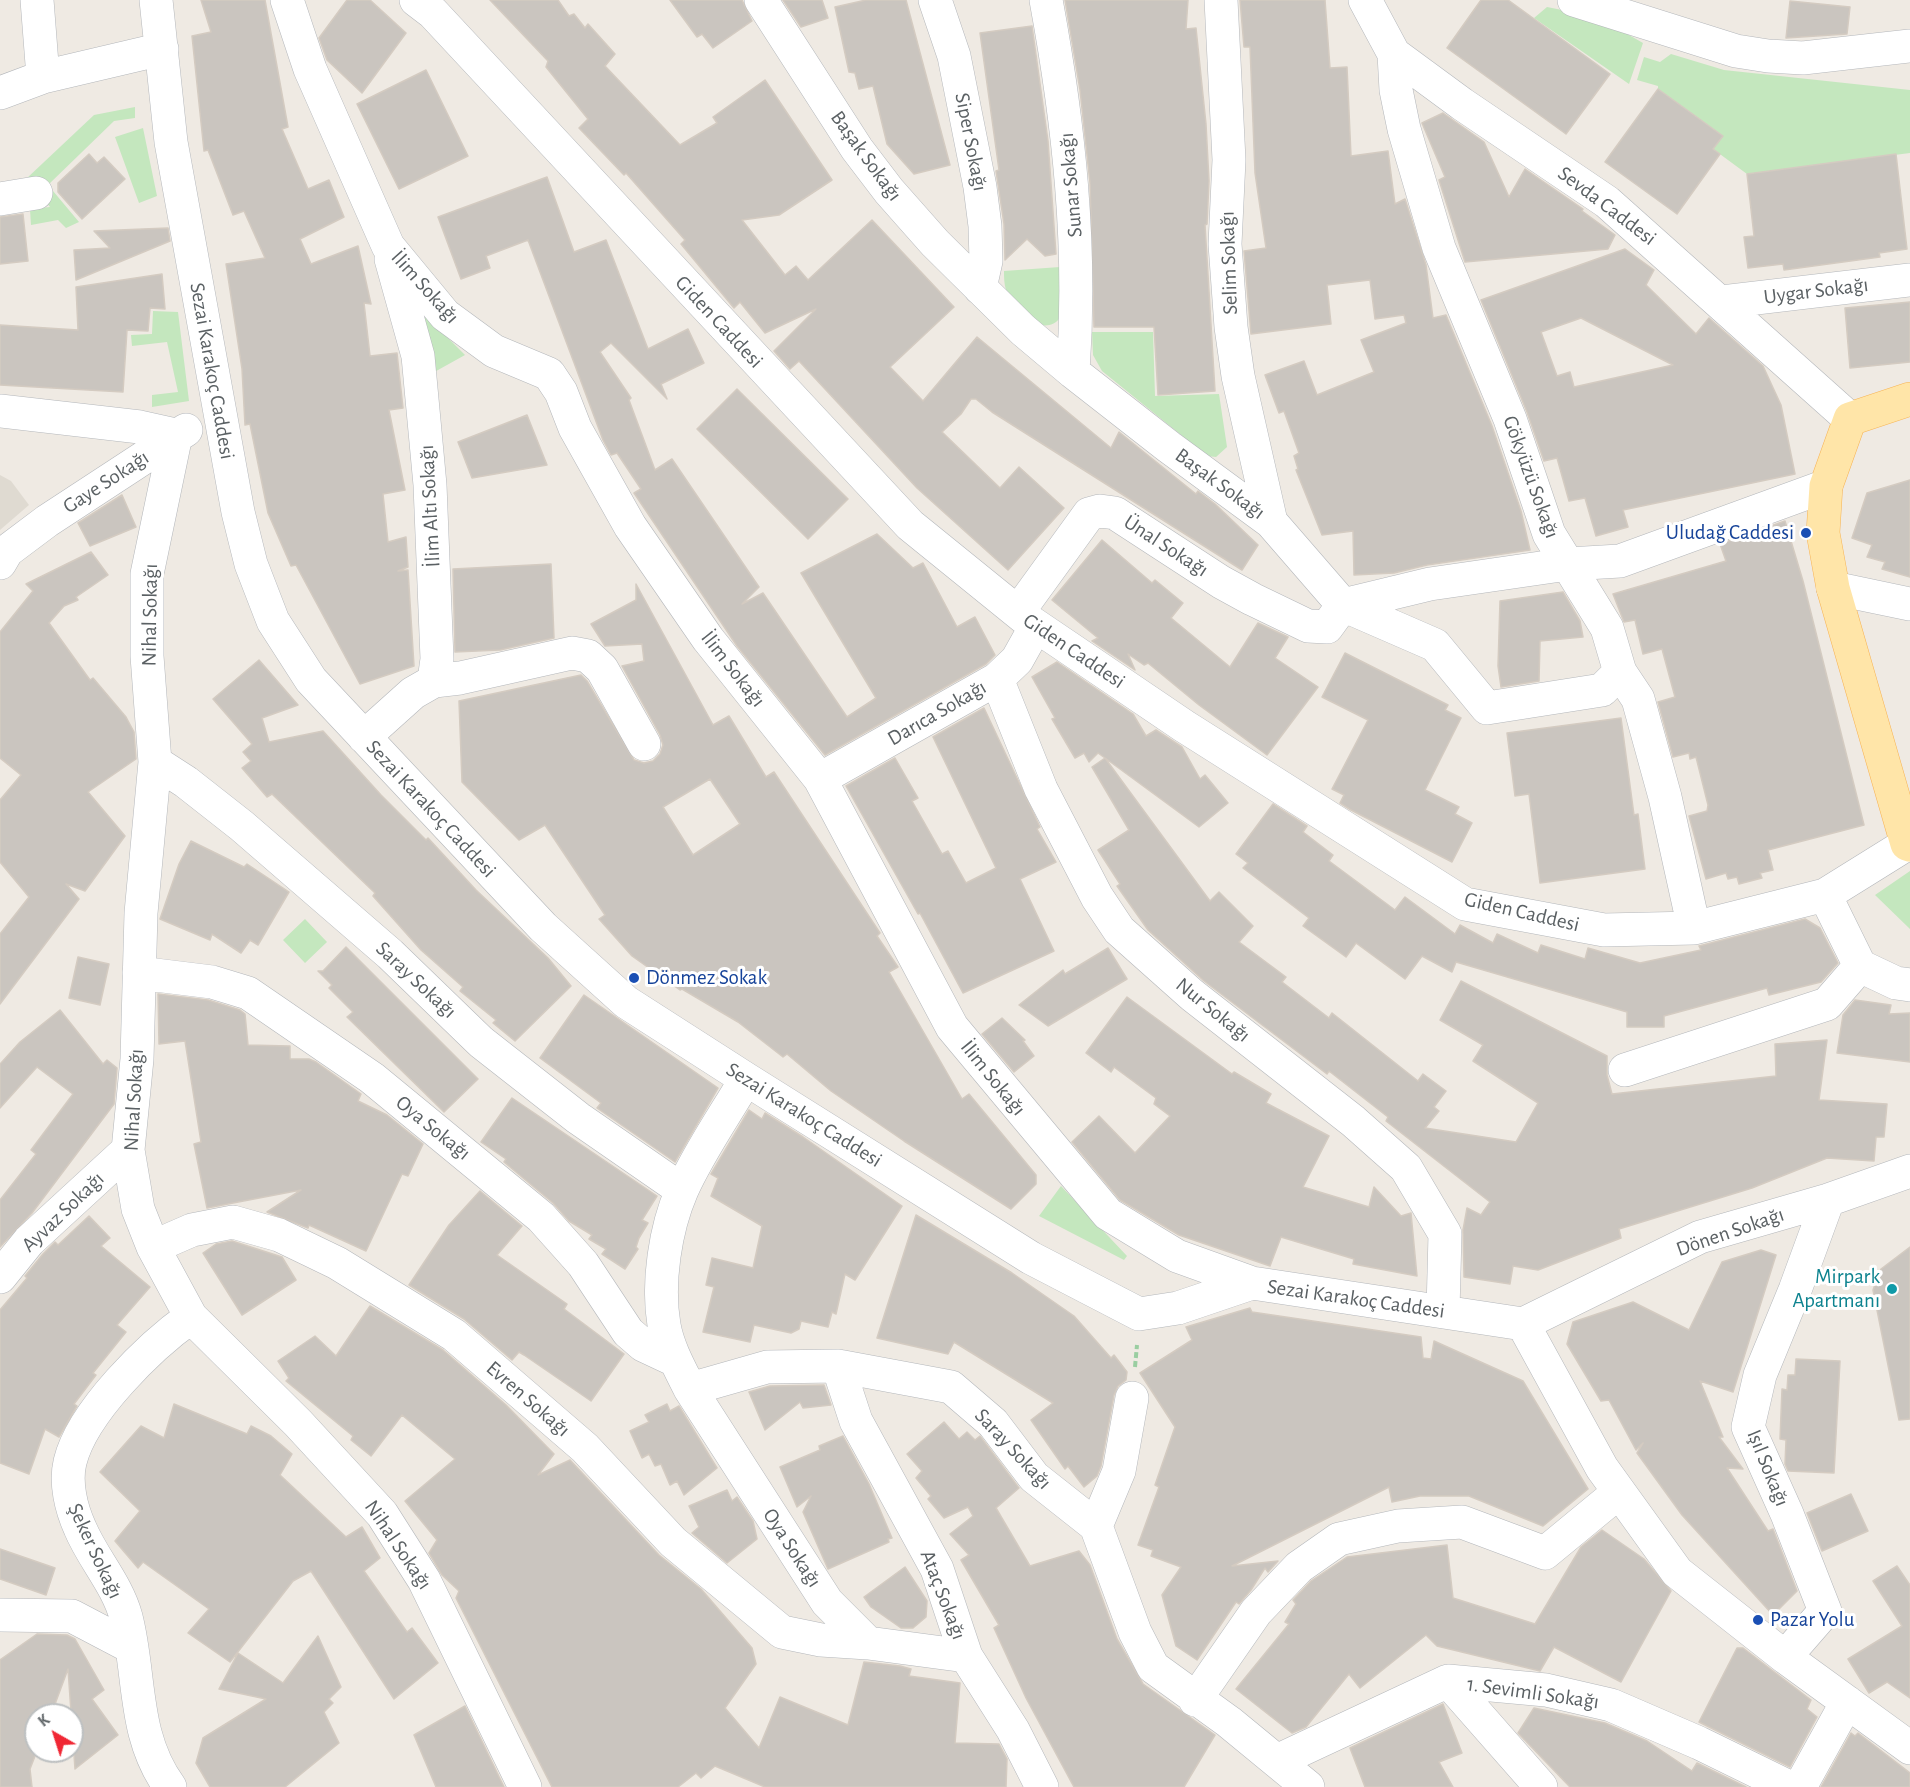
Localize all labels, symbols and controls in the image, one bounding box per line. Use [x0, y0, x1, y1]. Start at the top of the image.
street label: Siper Sokağı [949, 91, 993, 193]
street label: Başak Sokağı [825, 106, 907, 206]
street label: Sunar Sokağı [1054, 132, 1088, 238]
street label: Sevda Caddesi [1553, 161, 1661, 251]
street label: Selim Sokağı [1215, 211, 1243, 315]
street label: İlim Sokağı [385, 245, 465, 329]
street label: Giden Caddesi [670, 270, 768, 374]
street label: Uygar Sokağı [1762, 272, 1870, 310]
street label: Sezai Karakoç Caddesi [184, 281, 240, 461]
street label: Gökyüzü Sokağı [1497, 412, 1565, 542]
street label: Başak Sokağı [1170, 443, 1270, 525]
street label: İlim Altı Sokağı [414, 444, 446, 568]
street label: Gaye Sokağı [58, 445, 154, 519]
street label: Ünal Sokağı [1119, 509, 1213, 583]
place label: Uludağ Caddesi [1666, 520, 1794, 546]
marker: Uludağ Caddesi [1799, 526, 1813, 540]
street label: Nihal Sokağı [137, 563, 163, 667]
street label: Giden Caddesi [1018, 608, 1130, 694]
street label: İlim Sokağı [695, 626, 771, 712]
street label: Darıca Sokağı [883, 675, 991, 751]
street label: Sezai Karakoç Caddesi [361, 735, 501, 883]
street label: Giden Caddesi [1462, 887, 1582, 937]
street label: Saray Sokağı [370, 936, 462, 1024]
place label: Dönmez Sokak [646, 965, 767, 991]
marker: Dönmez Sokak [627, 971, 641, 985]
street label: Nur Sokağı [1171, 972, 1255, 1048]
street label: İlim Sokağı [955, 1035, 1031, 1121]
street label: Nihal Sokağı [119, 1048, 149, 1152]
street label: Sezai Karakoç Caddesi [721, 1057, 887, 1173]
street label: Oya Sokağı [390, 1090, 476, 1166]
street label: Ayvaz Sokağı [16, 1166, 110, 1258]
street label: Dönen Sokağı [1673, 1202, 1787, 1262]
place label: Mirpark Apartmanı [1792, 1264, 1880, 1314]
street label: Sezai Karakoç Caddesi [1266, 1274, 1446, 1324]
marker: Mirpark Apartmanı [1885, 1282, 1899, 1296]
street label: Evren Sokağı [481, 1356, 575, 1442]
street label: Saray Sokağı [969, 1403, 1057, 1495]
street label: Işıl Sokağı [1741, 1426, 1795, 1510]
street label: Nihal Sokağı [359, 1495, 437, 1595]
street label: Şeker Sokağı [62, 1499, 128, 1603]
street label: Oya Sokağı [757, 1504, 827, 1592]
street label: Ataç Sokağı [914, 1547, 972, 1643]
place label: Pazar Yolu [1770, 1607, 1854, 1633]
marker: Pazar Yolu [1751, 1613, 1765, 1627]
street label: 1. Sevimli Sokağı [1465, 1671, 1601, 1715]
north arrow [24, 1703, 84, 1763]
text: K [35, 1711, 53, 1730]

